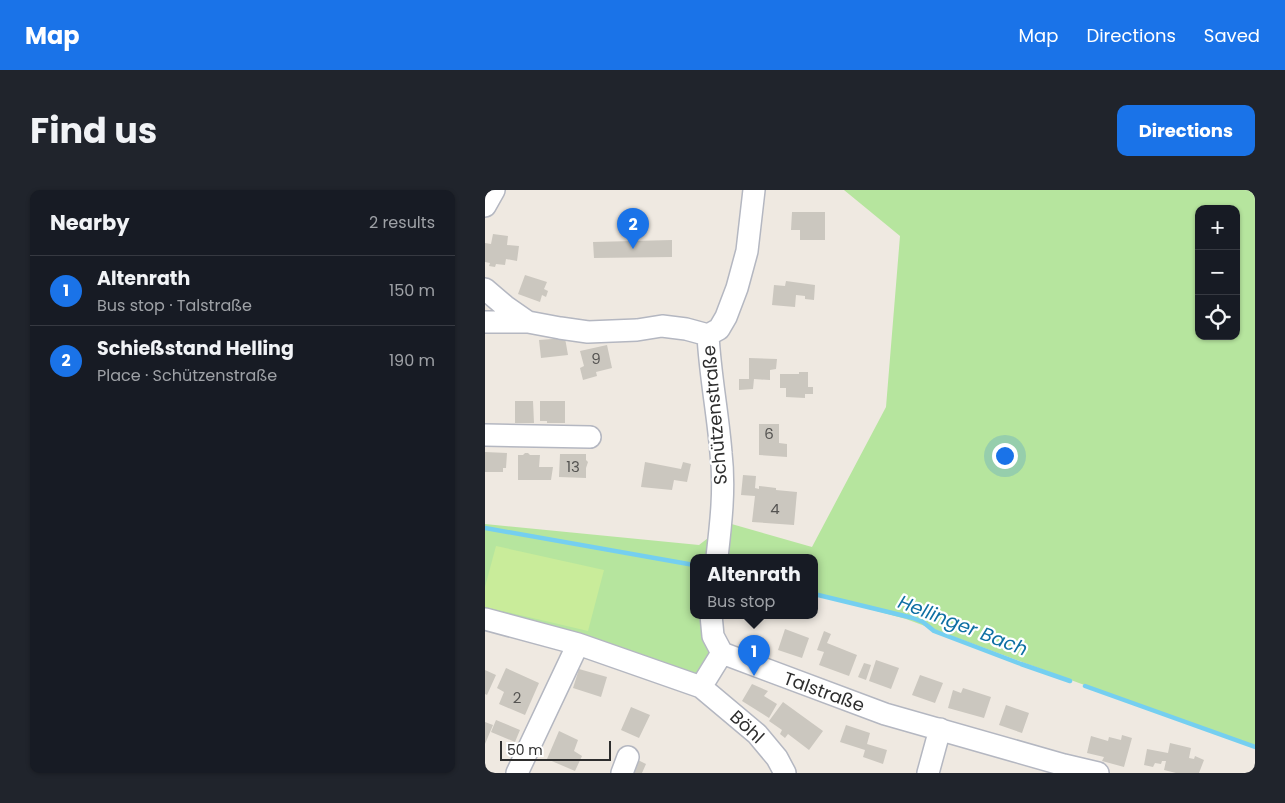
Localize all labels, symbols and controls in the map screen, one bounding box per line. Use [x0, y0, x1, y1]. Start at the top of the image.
text: Map [25, 19, 80, 52]
text: Map [1019, 23, 1058, 48]
text: Directions [1086, 23, 1176, 48]
text: Saved [1204, 23, 1260, 48]
button: Directions [1117, 105, 1255, 156]
text: Find us [30, 106, 157, 155]
map controls [1195, 205, 1240, 340]
button: + [1195, 205, 1240, 250]
text: Nearby [50, 208, 130, 237]
pin: 2 [617, 208, 649, 249]
text: 2 results [369, 211, 435, 234]
button: − [1195, 250, 1240, 295]
text: Altenrath [97, 265, 190, 292]
text: 1 [63, 279, 69, 302]
text: 150 m [389, 279, 435, 302]
text: Bus stop · Talstraße [97, 294, 252, 317]
button: locate [1195, 295, 1240, 340]
text: Schießstand Helling [97, 335, 294, 362]
street label: Schützenstraße [696, 344, 733, 486]
house number: 9 [591, 348, 601, 369]
text: 2 [61, 349, 71, 372]
text: 190 m [389, 349, 435, 372]
text: Place · Schützenstraße [97, 364, 277, 387]
house number: 6 [764, 423, 774, 444]
your location [992, 443, 1018, 469]
house number: 13 [566, 456, 580, 477]
house number: 4 [770, 498, 780, 519]
popup [690, 554, 818, 619]
text: Altenrath [707, 561, 801, 588]
water label: Hellinger Bach [894, 588, 1031, 663]
text: Bus stop [707, 590, 775, 613]
pin: 1 [738, 635, 770, 676]
street label: Talstraße [780, 665, 868, 718]
house number: 2 [513, 687, 521, 708]
street label: Böhl [725, 704, 770, 749]
scale bar [500, 738, 611, 761]
text: 50 m [507, 740, 543, 760]

